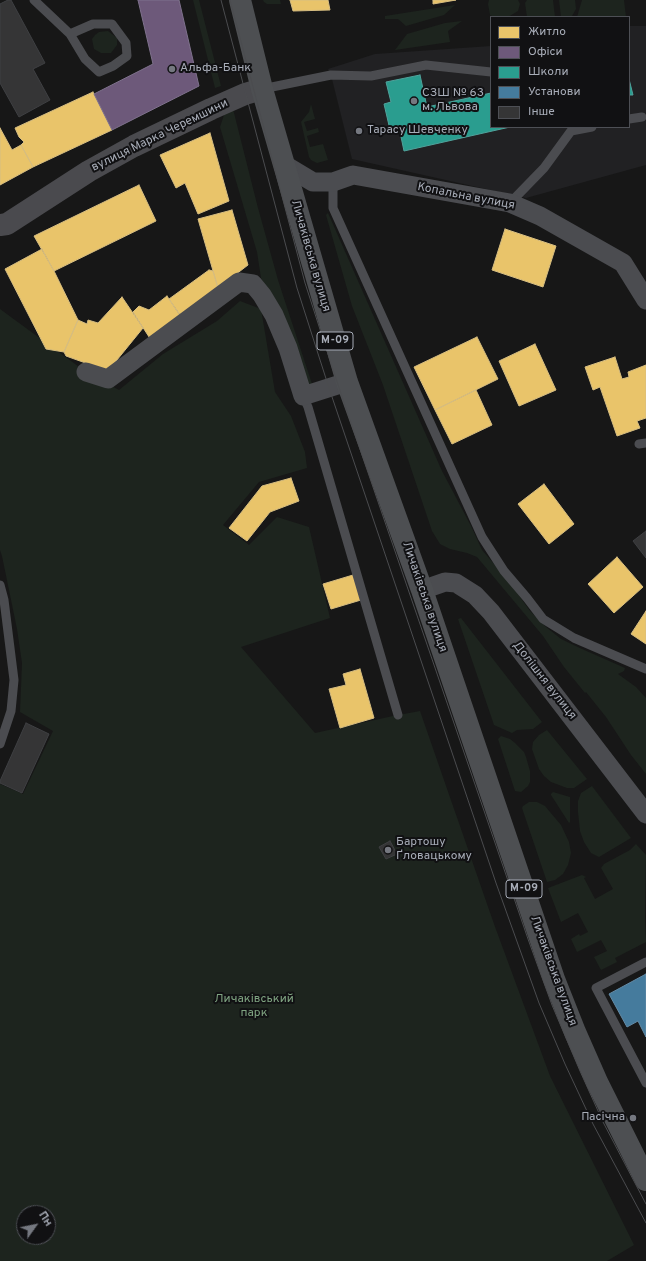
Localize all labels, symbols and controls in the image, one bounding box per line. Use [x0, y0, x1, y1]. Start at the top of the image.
legend [490, 16, 630, 128]
text: Житло [528, 24, 566, 40]
text: Офіси [528, 44, 563, 60]
place label: Альфа-Банк [180, 62, 251, 76]
marker: Альфа-Банк [167, 64, 177, 74]
text: Школи [528, 64, 569, 80]
text: Установи [528, 84, 580, 100]
place label: СЗШ № 63 м. Львова [422, 87, 484, 115]
marker: СЗШ № 63 м. Львова [409, 96, 419, 106]
street label: вулиця Марка Черемшини [89, 97, 231, 175]
text: Інше [528, 104, 555, 120]
place label: Тарасу Шевченку [367, 124, 468, 138]
marker: Тарасу Шевченку [354, 126, 364, 136]
street label: Копальна вулиця [416, 180, 516, 214]
street label: Личаківська вулиця [287, 198, 333, 314]
road number: М-09 [317, 332, 353, 350]
street label: Личаківська вулиця [398, 540, 450, 654]
street label: Долішня вулиця [509, 639, 579, 723]
place label: Бартошу Ґловацькому [396, 836, 472, 864]
marker: Бартошу Ґловацькому [383, 845, 393, 855]
road number: М-09 [506, 880, 542, 898]
street label: Личаківська вулиця [526, 914, 580, 1028]
park label: Личаківський парк [214, 993, 294, 1021]
place label: Пасічна [581, 1111, 625, 1125]
marker: Пасічна [628, 1113, 638, 1123]
north arrow [16, 1205, 56, 1245]
text: Пн [35, 1209, 55, 1229]

